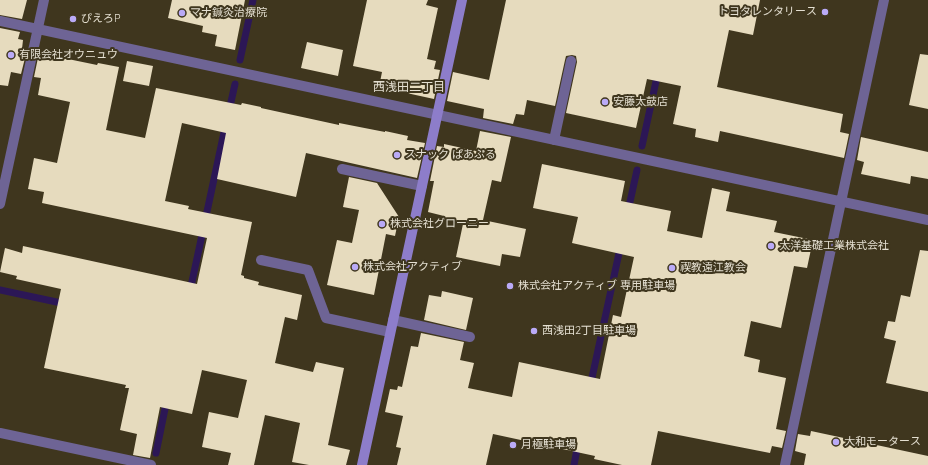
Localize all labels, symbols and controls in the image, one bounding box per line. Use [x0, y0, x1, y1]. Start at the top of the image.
place label: トヨタレンタリース [718, 5, 817, 19]
place label: マナ鍼灸治療院 [190, 6, 267, 20]
marker: トヨタレンタリース [820, 7, 830, 17]
marker: マナ鍼灸治療院 [177, 8, 187, 18]
place label: ぴえろP [81, 12, 121, 26]
marker: ぴえろP [68, 14, 78, 24]
place label: 有限会社オウニュウ [19, 48, 118, 62]
marker: 有限会社オウニュウ [6, 50, 16, 60]
district label: 西浅田二丁目 [373, 80, 445, 94]
place label: 安藤太鼓店 [613, 95, 668, 109]
marker: 安藤太鼓店 [600, 97, 610, 107]
place label: スナック ぱあぷる [405, 148, 496, 162]
marker: スナック ぱあぷる [392, 150, 402, 160]
place label: 株式会社グローニー [390, 217, 489, 231]
marker: 株式会社グローニー [377, 219, 387, 229]
place label: 太洋基礎工業株式会社 [779, 239, 889, 253]
marker: 太洋基礎工業株式会社 [766, 241, 776, 251]
place label: 株式会社アクティブ [363, 260, 462, 274]
place label: 禊教遠江教会 [680, 261, 746, 275]
marker: 株式会社アクティブ [350, 262, 360, 272]
marker: 禊教遠江教会 [667, 263, 677, 273]
place label: 株式会社アクティブ 専用駐車場 [518, 279, 675, 293]
marker: 株式会社アクティブ 専用駐車場 [505, 281, 515, 291]
place label: 西浅田2丁目駐車場 [542, 324, 636, 338]
marker: 西浅田2丁目駐車場 [529, 326, 539, 336]
place label: 大和モータース [844, 435, 921, 449]
marker: 大和モータース [831, 437, 841, 447]
place label: 月極駐車場 [521, 438, 576, 452]
marker: 月極駐車場 [508, 440, 518, 450]

